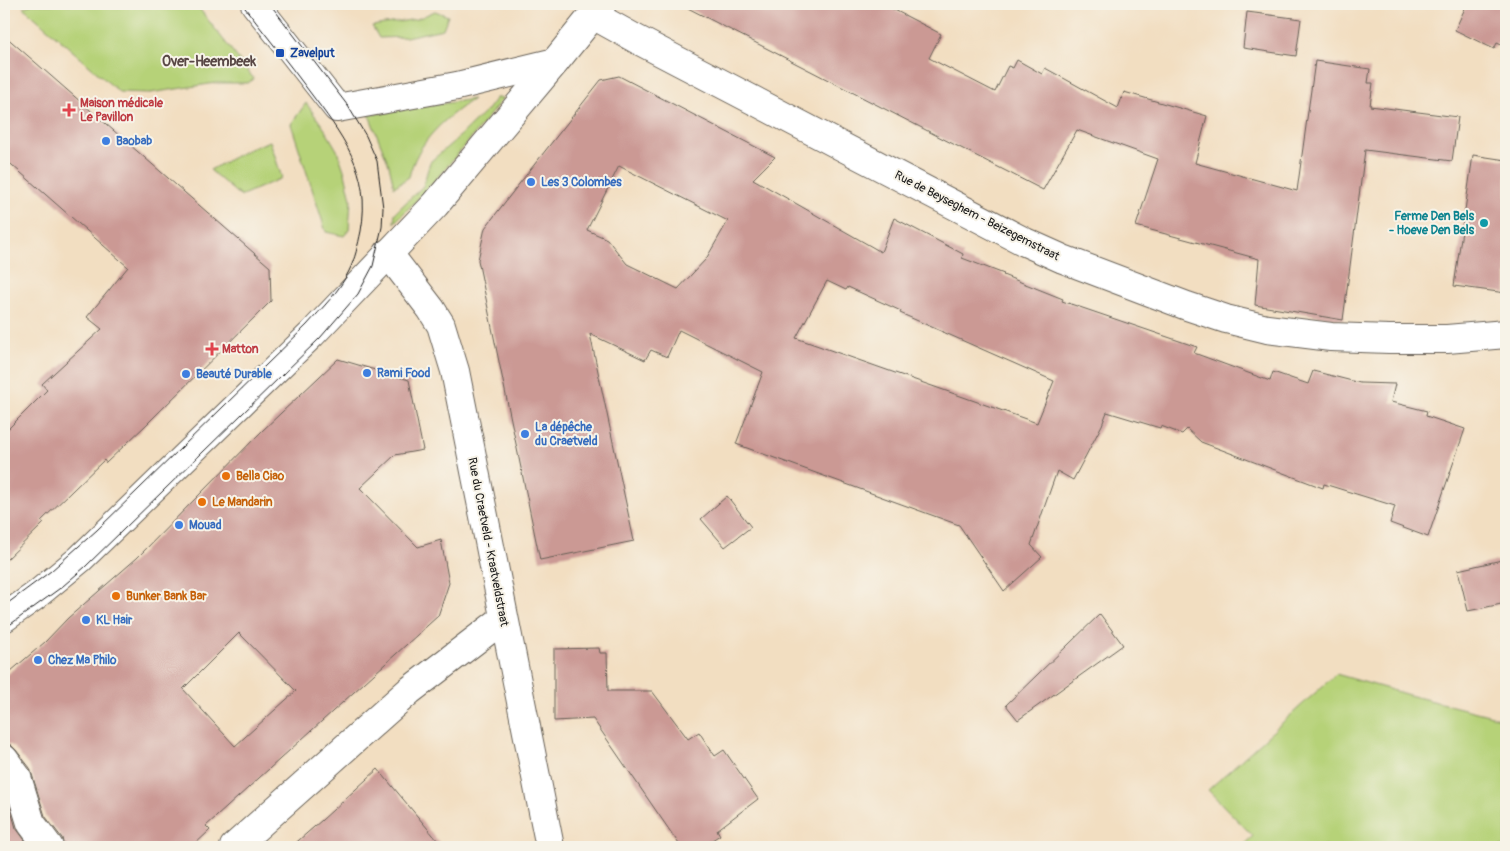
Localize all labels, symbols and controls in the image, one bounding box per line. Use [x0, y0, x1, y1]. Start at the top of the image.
place label: Zavelput [290, 46, 336, 61]
marker: Zavelput [274, 47, 286, 59]
district label: Over-Heembeek [162, 53, 256, 70]
place label: Maison médicale Le Pavillon [80, 96, 164, 125]
marker: Maison médicale Le Pavillon [62, 103, 76, 117]
place label: Baobab [116, 134, 152, 149]
marker: Baobab [100, 135, 112, 147]
street label: Rue de Beyseghem - Beizegemstraat [892, 168, 1062, 264]
place label: Les 3 Colombes [541, 175, 622, 190]
marker: Les 3 Colombes [525, 176, 537, 188]
place label: Ferme Den Bels - Hoeve Den Bels [1389, 209, 1475, 238]
marker: Ferme Den Bels - Hoeve Den Bels [1478, 217, 1490, 229]
place label: Matton [222, 342, 259, 357]
marker: Matton [206, 343, 218, 355]
place label: Rami Food [377, 366, 430, 381]
place label: Beauté Durable [196, 367, 273, 382]
marker: Rami Food [361, 367, 373, 379]
marker: Beauté Durable [180, 368, 192, 380]
place label: La dépêche du Craetveld [535, 420, 598, 449]
marker: La dépêche du Craetveld [519, 428, 531, 440]
street label: Rue du Craetveld - Kraatveldstraat [464, 456, 512, 628]
place label: Bella Ciao [236, 469, 285, 484]
marker: Bella Ciao [220, 470, 232, 482]
place label: Le Mandarin [212, 495, 273, 510]
marker: Le Mandarin [196, 496, 208, 508]
place label: Mouad [189, 518, 222, 533]
marker: Mouad [173, 519, 185, 531]
place label: Bunker Bank Bar [126, 589, 207, 604]
marker: Bunker Bank Bar [110, 590, 122, 602]
place label: KL Hair [96, 613, 133, 628]
marker: KL Hair [80, 614, 92, 626]
place label: Chez Ma Philo [48, 653, 117, 668]
marker: Chez Ma Philo [32, 654, 44, 666]

